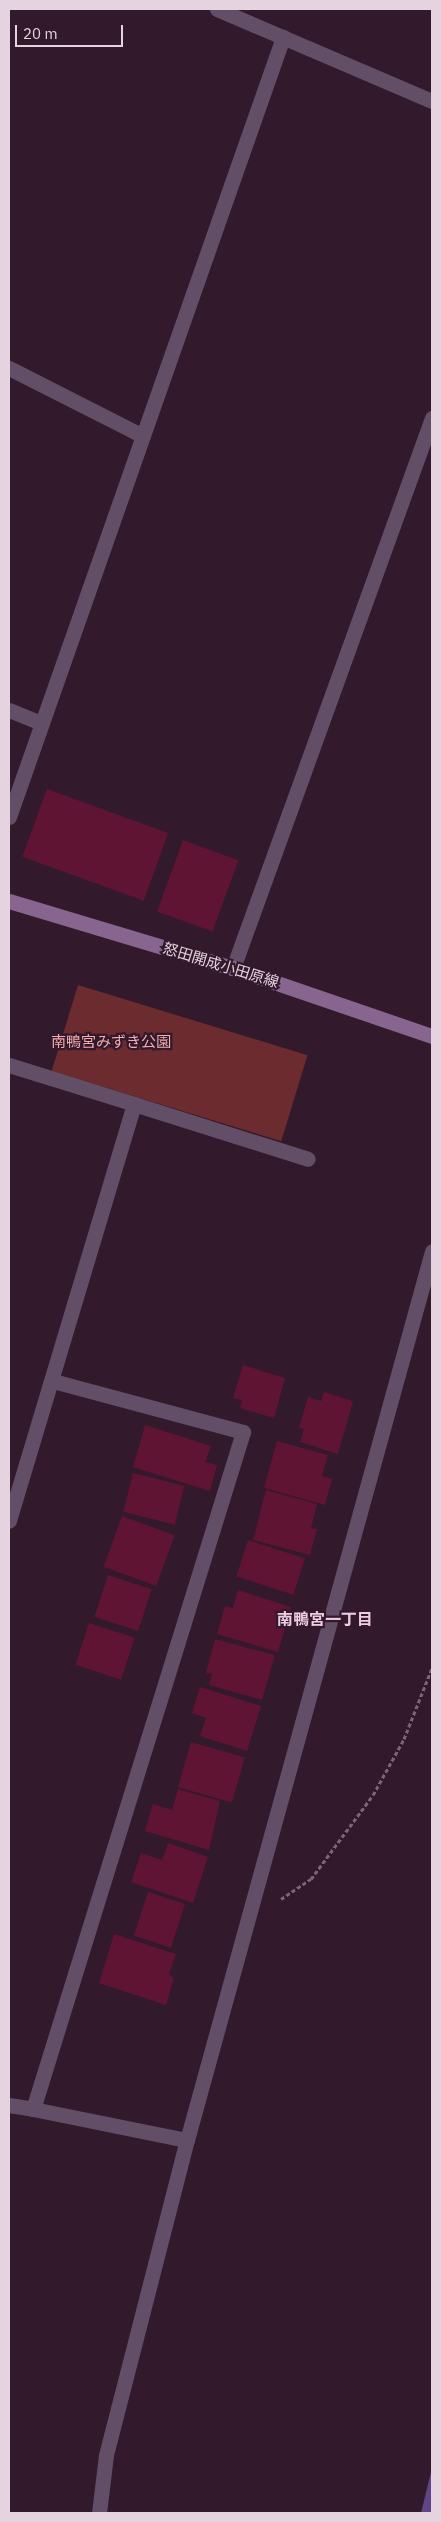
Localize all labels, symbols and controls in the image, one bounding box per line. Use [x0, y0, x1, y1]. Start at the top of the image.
scale bar [18, 15, 125, 47]
text: 20 m [23, 24, 58, 43]
street label: 怒田開成小田原線 [161, 939, 281, 991]
park label: 南鴨宮みずき公園 [51, 1033, 171, 1051]
district label: 南鴨宮一丁目 [277, 1609, 373, 1629]

